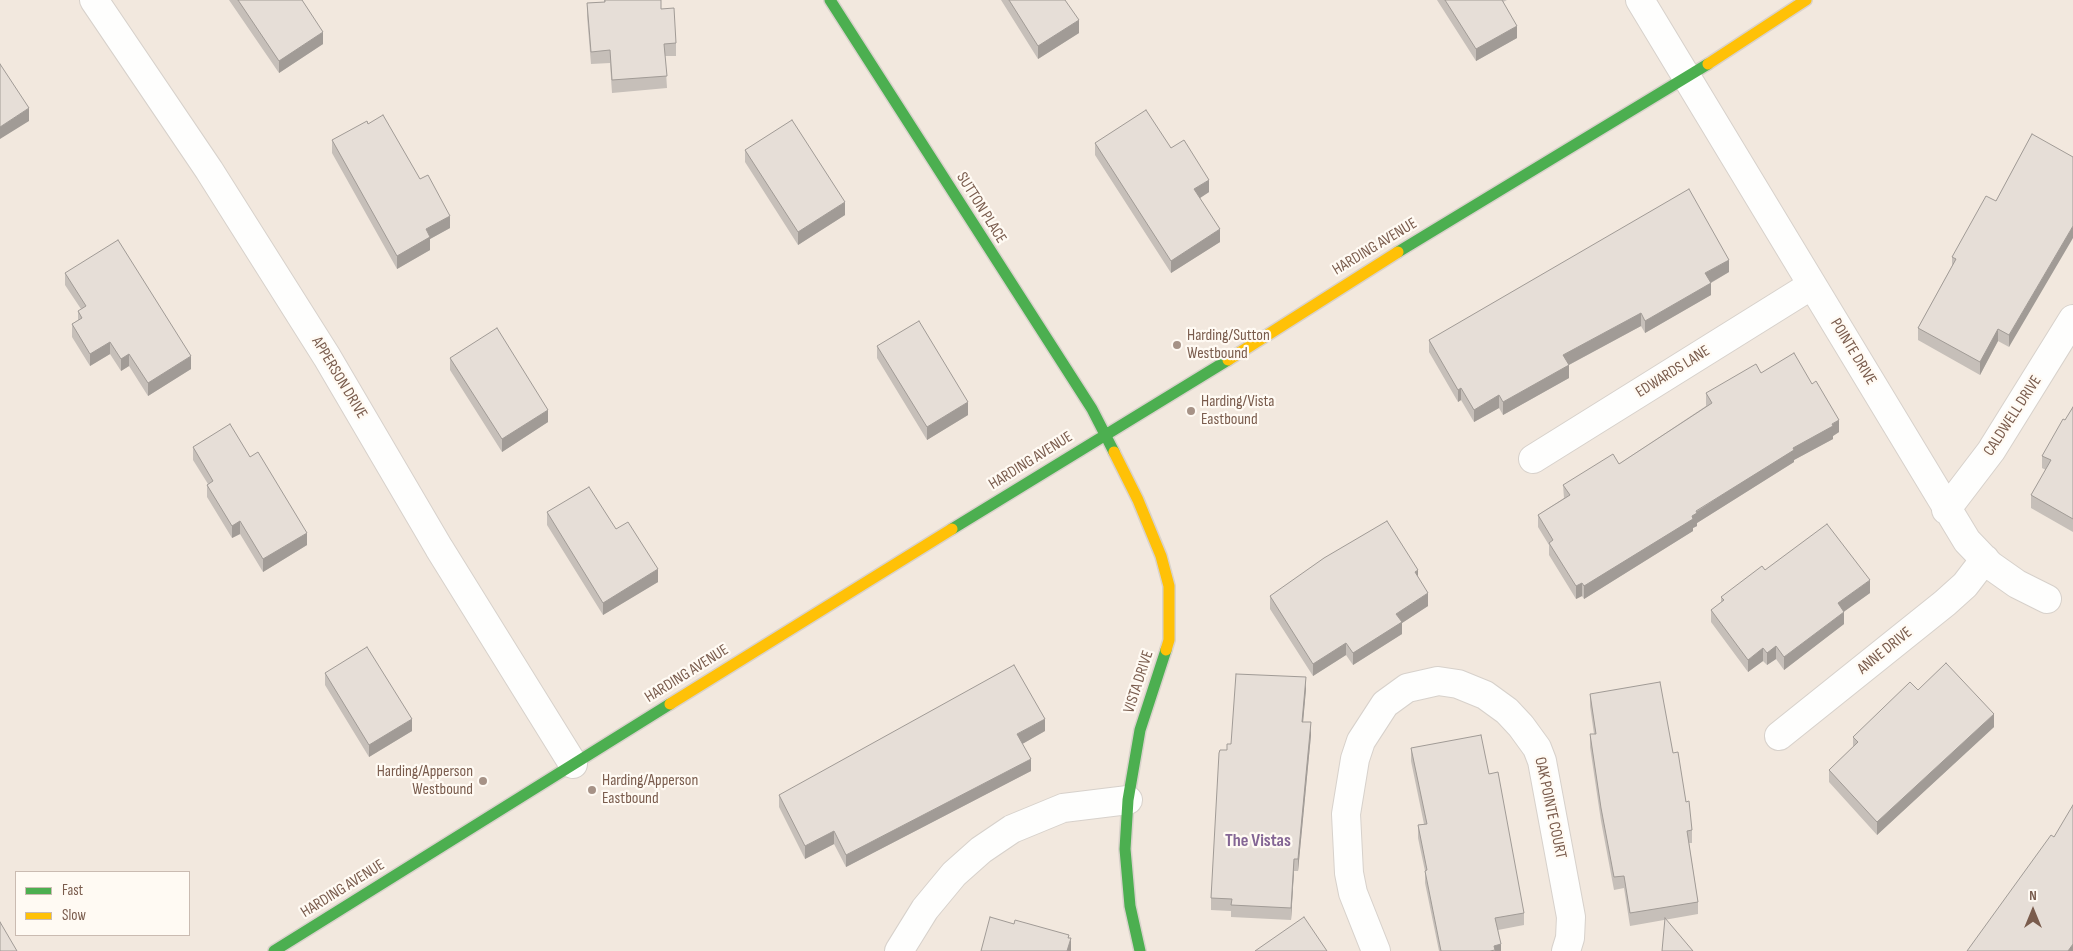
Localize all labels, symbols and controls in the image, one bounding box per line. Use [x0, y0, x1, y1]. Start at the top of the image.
street label: SUTTON PLACE [952, 169, 1010, 247]
street label: HARDING AVENUE [1329, 214, 1421, 280]
street label: POINTE DRIVE [1826, 315, 1880, 389]
place label: Harding/Sutton Westbound [1187, 326, 1270, 364]
street label: APPERSON DRIVE [307, 334, 371, 422]
marker: Harding/Sutton Westbound [1171, 339, 1183, 351]
street label: EDWARDS LANE [1633, 342, 1713, 402]
street label: CALDWELL DRIVE [1980, 372, 2046, 460]
place label: Harding/Vista Eastbound [1201, 392, 1274, 430]
marker: Harding/Vista Eastbound [1185, 405, 1197, 417]
street label: HARDING AVENUE [986, 428, 1076, 494]
street label: ANNE DRIVE [1854, 623, 1916, 679]
street label: HARDING AVENUE [642, 641, 732, 707]
street label: VISTA DRIVE [1120, 648, 1158, 716]
street label: OAK POINTE COURT [1530, 755, 1570, 861]
place label: Harding/Apperson Westbound [377, 762, 473, 800]
place label: Harding/Apperson Eastbound [602, 771, 698, 809]
marker: Harding/Apperson Westbound [477, 775, 489, 787]
marker: Harding/Apperson Eastbound [586, 784, 598, 796]
district label: The Vistas [1225, 830, 1291, 852]
street label: HARDING AVENUE [298, 856, 388, 922]
legend [15, 871, 190, 936]
text: Fast [62, 881, 83, 900]
north arrow [2008, 886, 2058, 936]
text: N [2029, 887, 2037, 904]
text: Slow [62, 906, 86, 925]

